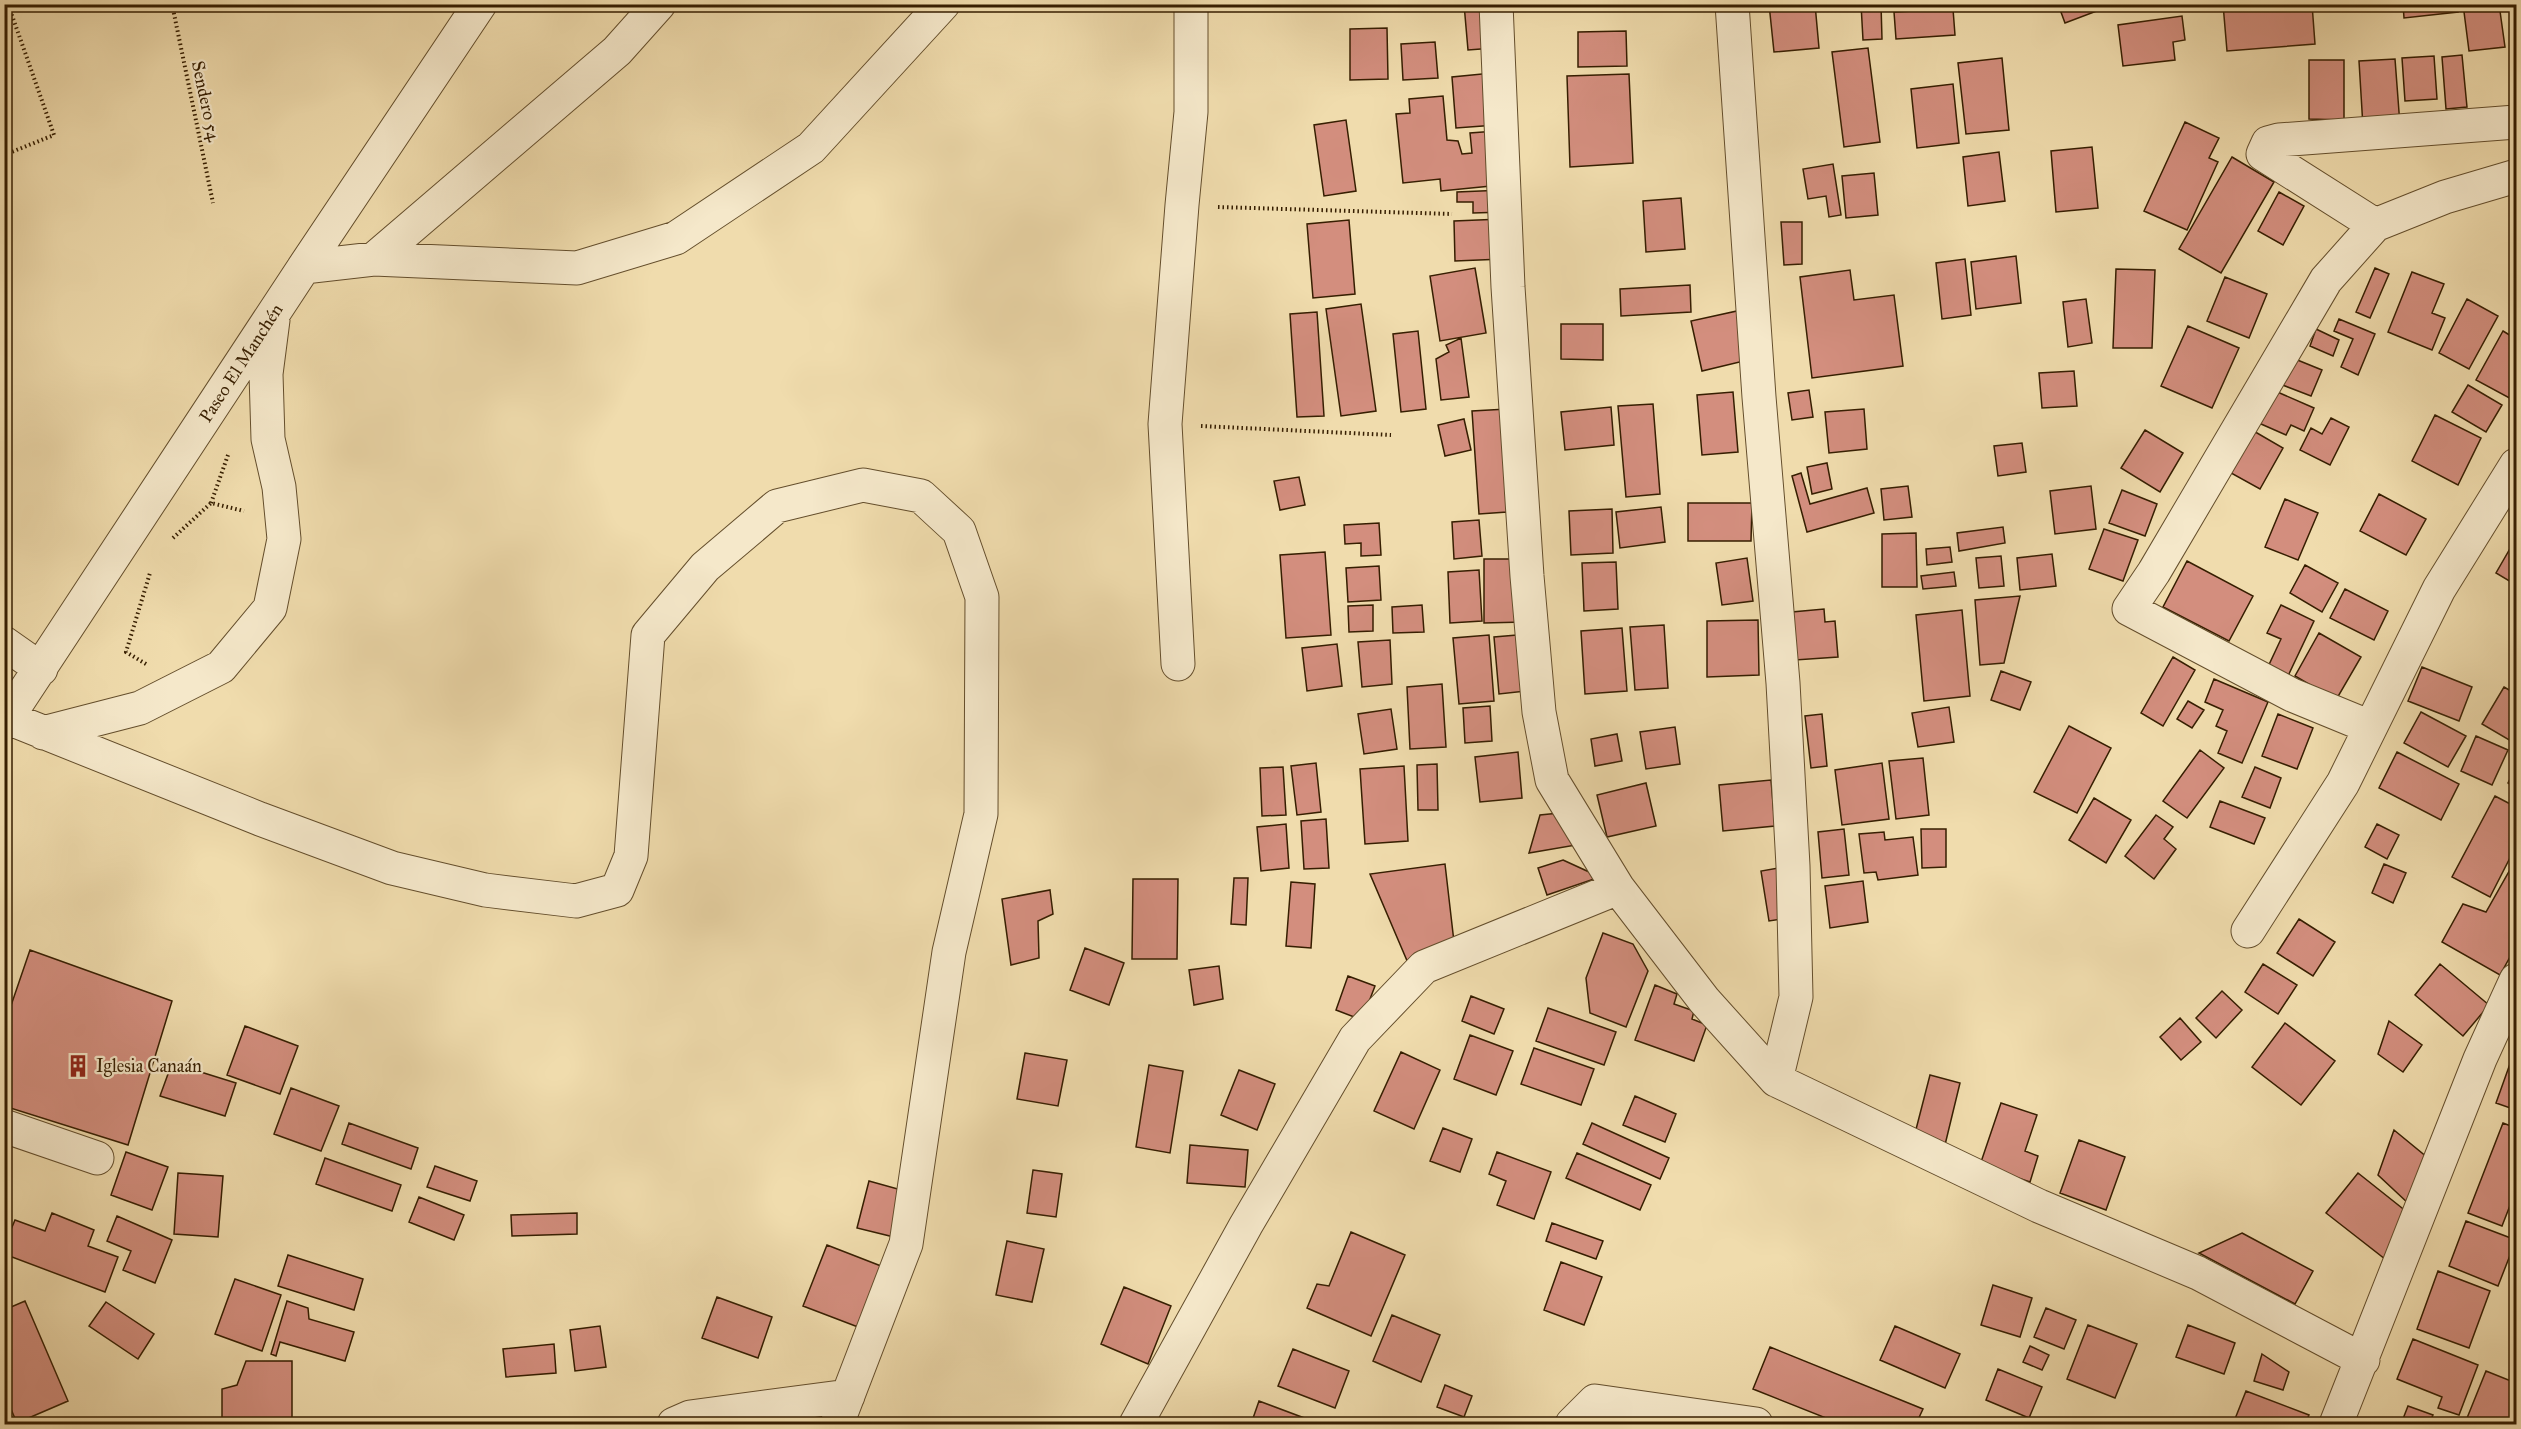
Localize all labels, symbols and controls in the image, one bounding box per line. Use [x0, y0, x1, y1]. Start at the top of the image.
street label: Sendero 54 [187, 59, 225, 144]
street label: Paseo El Manchén [194, 299, 288, 426]
building icon: Iglesia Canaán [65, 1053, 91, 1079]
place label: Iglesia Canaán [96, 1055, 202, 1078]

